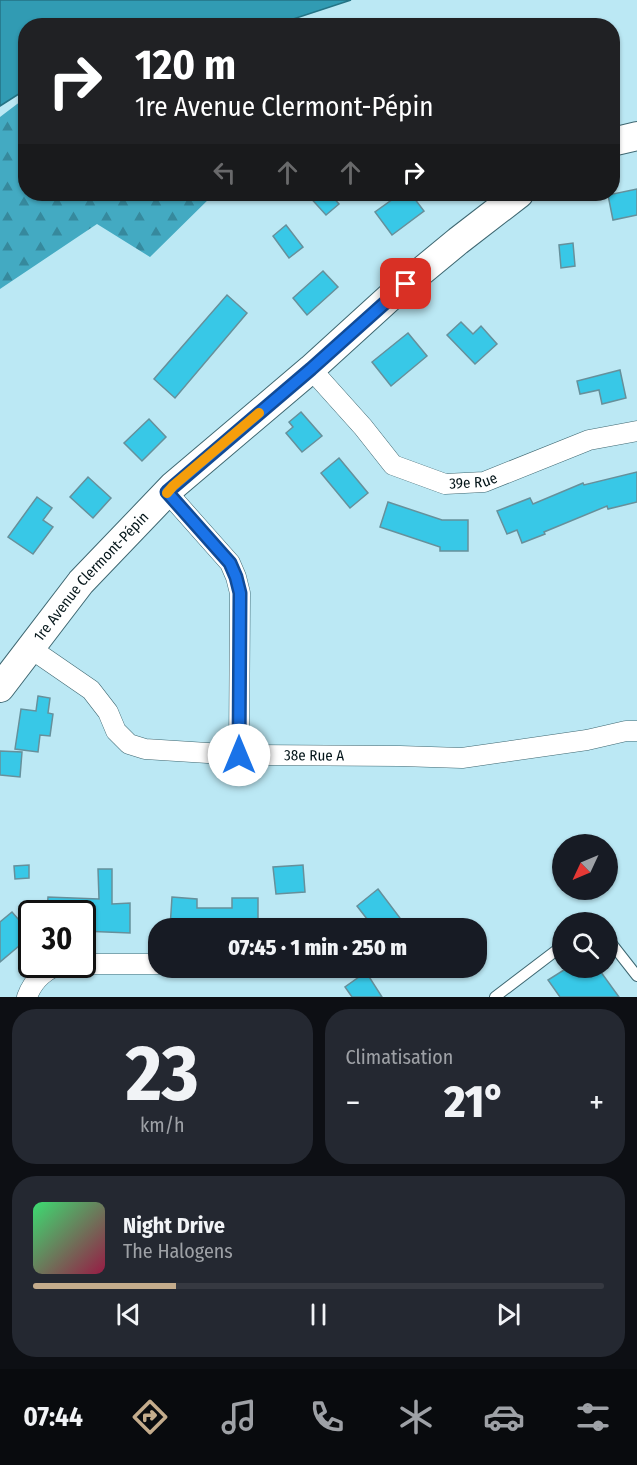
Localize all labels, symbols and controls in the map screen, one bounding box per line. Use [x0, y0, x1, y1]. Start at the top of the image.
text: 120 m [135, 40, 236, 90]
icon: right [36, 42, 114, 120]
text: 1re Avenue Clermont-Pépin [135, 91, 434, 123]
icon: left [208, 156, 241, 189]
icon: ahead [271, 156, 304, 189]
icon: ahead [334, 156, 367, 189]
icon: right [397, 156, 430, 189]
pin [380, 258, 431, 309]
icon: arrive [389, 267, 422, 300]
street label: 39e Rue [449, 469, 500, 493]
street label: 1re Avenue Clermont-Pépin [30, 508, 152, 645]
position arrow [207, 723, 271, 787]
street label: 38e Rue A [284, 746, 344, 765]
north arrow [552, 834, 618, 900]
map controls [552, 834, 618, 978]
speed limit sign: 30 [18, 900, 96, 978]
button: search [552, 912, 618, 978]
text: 07:45 · 1 min · 250 m [228, 934, 407, 961]
text: 23 [126, 1027, 199, 1121]
text: Climatisation [346, 1045, 453, 1069]
text: 21° [444, 1075, 505, 1129]
text: − [346, 1083, 360, 1123]
text: + [589, 1083, 604, 1123]
text: km/h [140, 1113, 185, 1137]
text: Night Drive [123, 1212, 225, 1239]
text: The Halogens [123, 1239, 233, 1263]
icon: previous [112, 1298, 145, 1331]
icon: pause [302, 1298, 335, 1331]
icon: next [492, 1298, 525, 1331]
icon: directions [129, 1396, 171, 1438]
icon: music [218, 1396, 260, 1438]
icon: phone [306, 1396, 348, 1438]
icon: climate [395, 1396, 437, 1438]
icon: car [483, 1396, 525, 1438]
icon: filters [572, 1396, 614, 1438]
text: 07:44 [23, 1401, 83, 1433]

